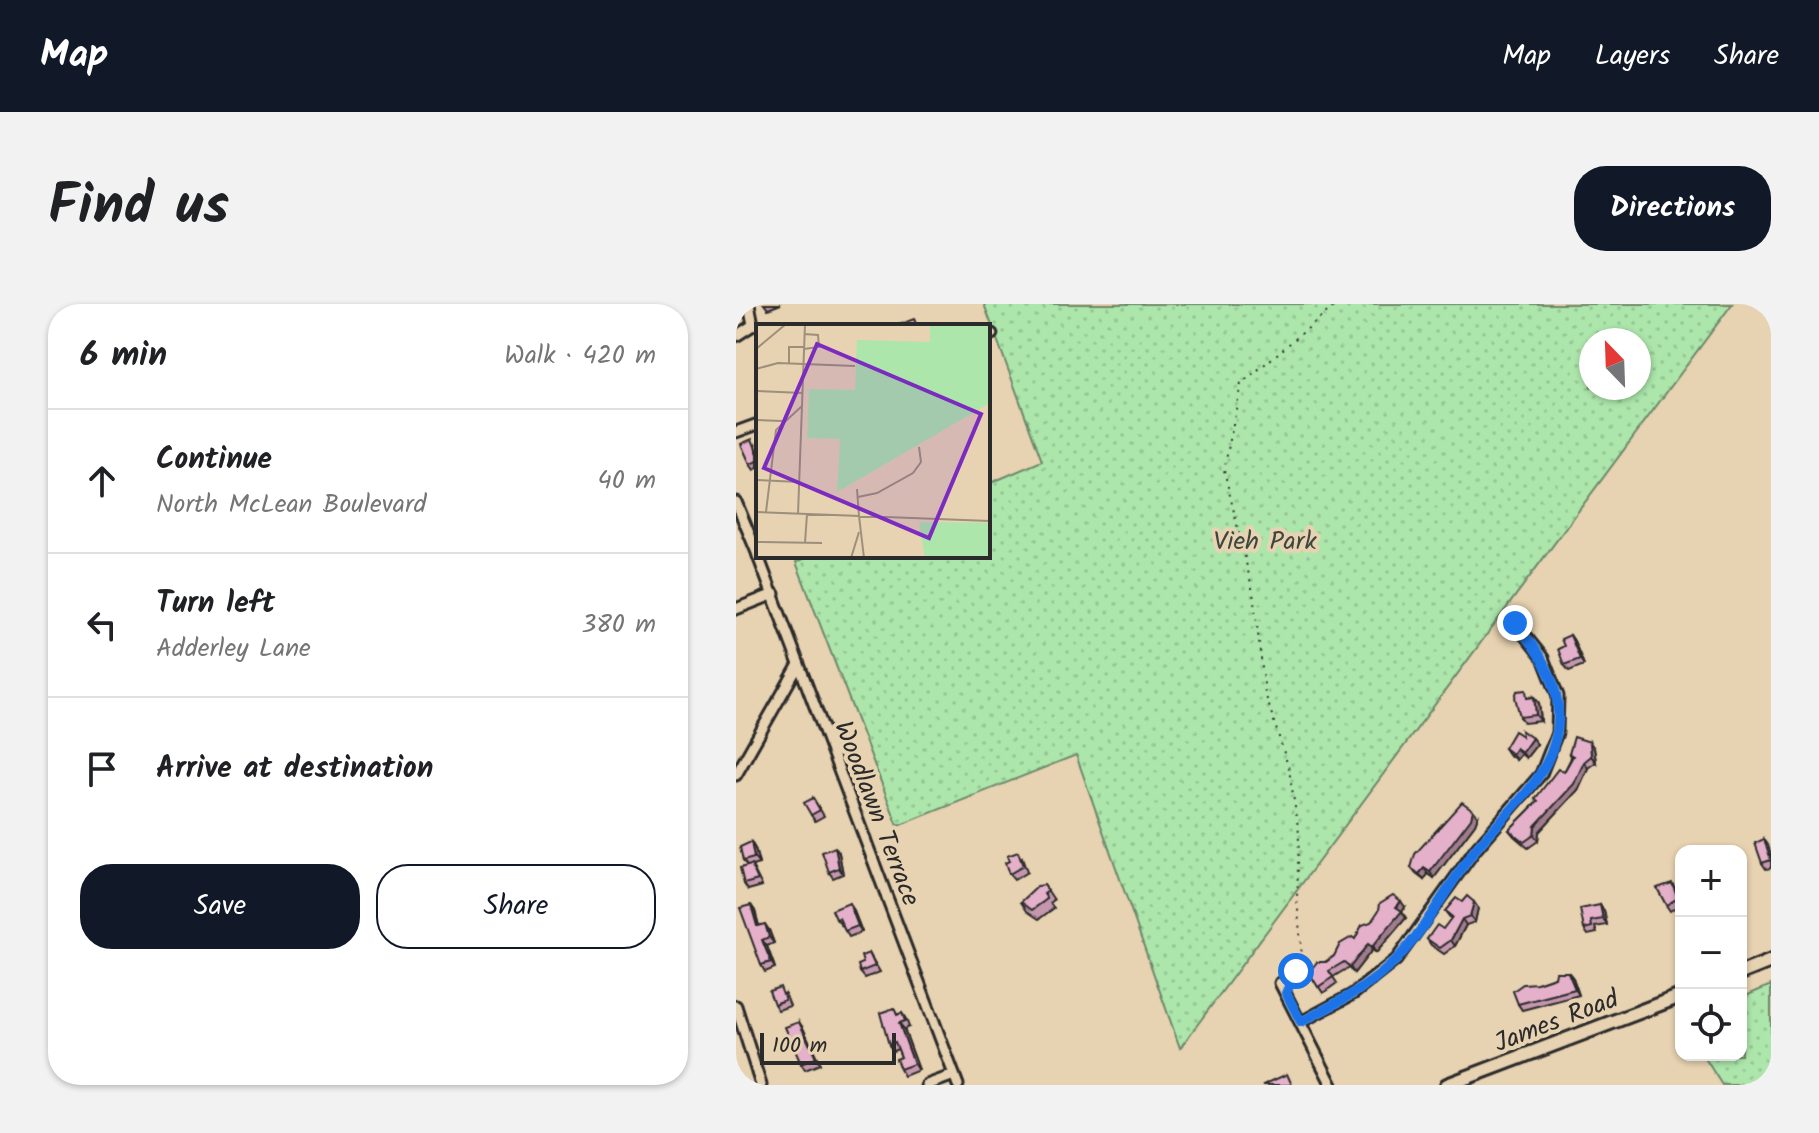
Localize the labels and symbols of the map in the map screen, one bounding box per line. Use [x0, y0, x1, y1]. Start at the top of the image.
inset map [756, 324, 990, 558]
north arrow [1579, 328, 1651, 400]
park label: Vieh Park [1213, 521, 1317, 563]
route end [1497, 605, 1533, 641]
street label: Woodlawn Terrace [821, 715, 931, 913]
route start [1278, 953, 1314, 989]
street label: James Road [1488, 979, 1626, 1065]
scale bar [760, 1029, 896, 1065]

